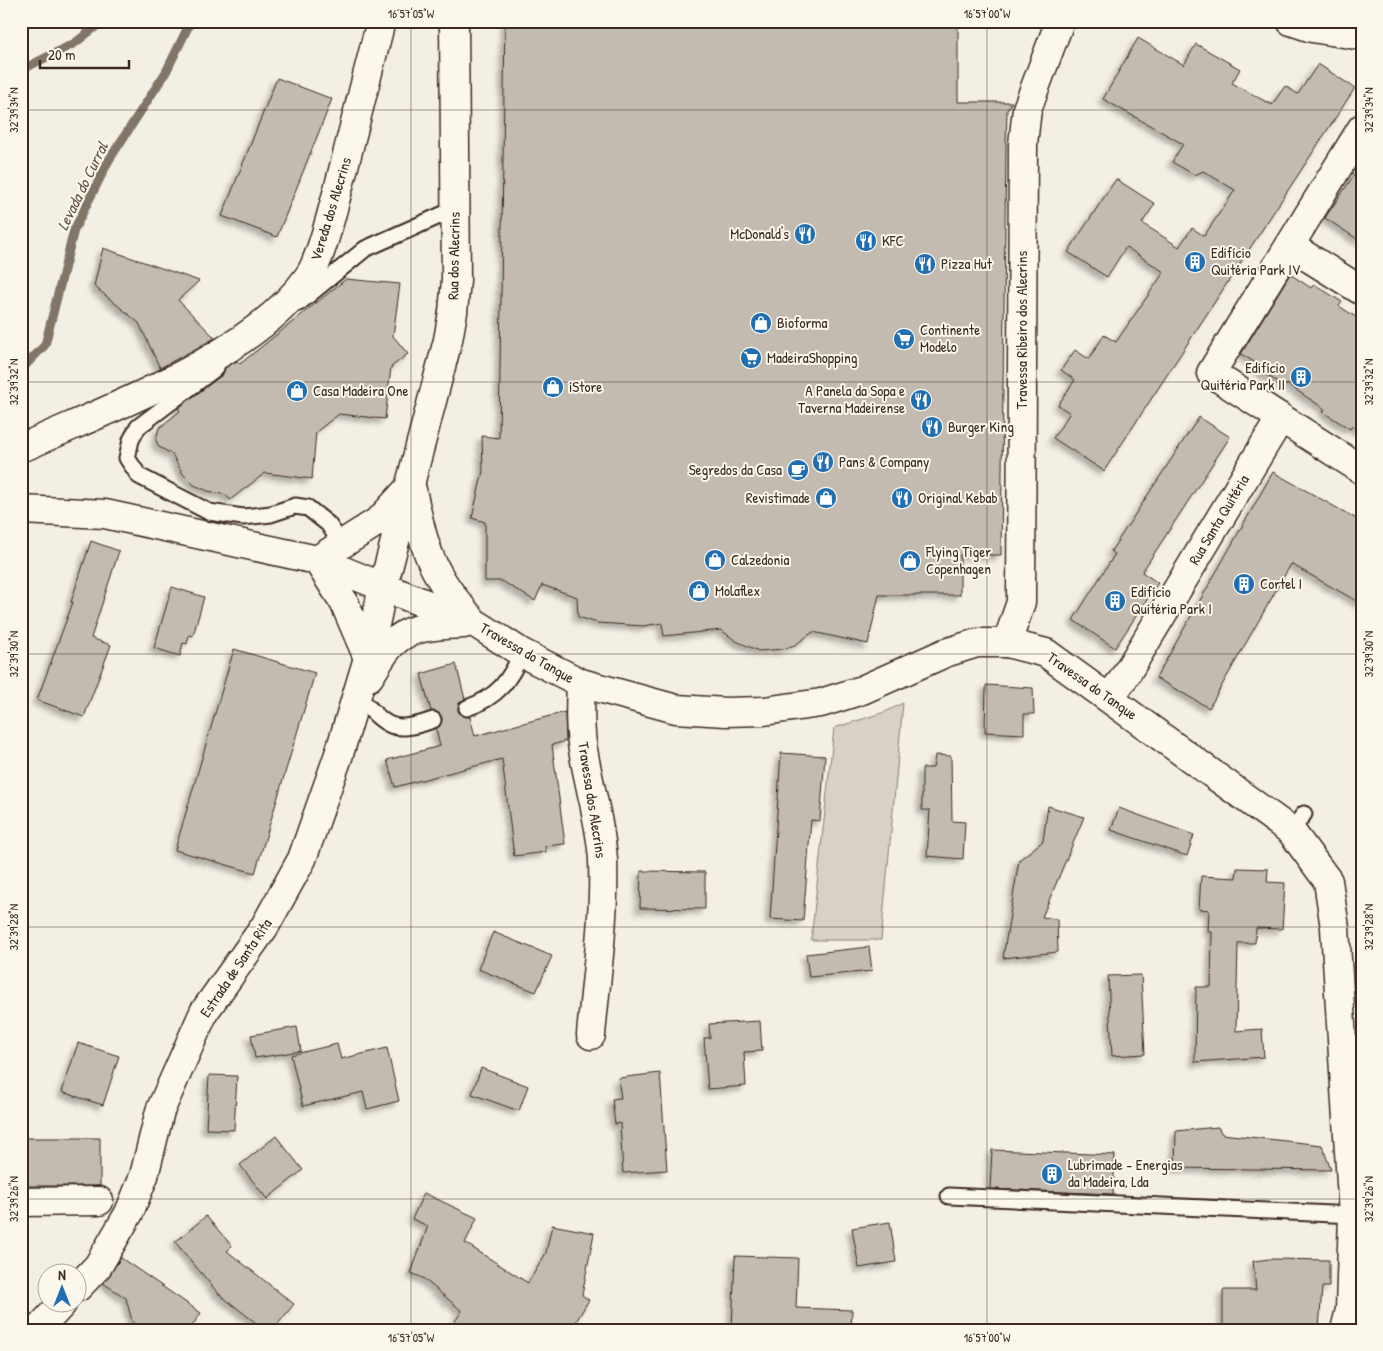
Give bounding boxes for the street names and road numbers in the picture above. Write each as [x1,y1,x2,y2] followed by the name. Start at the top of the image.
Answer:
[305,154,356,263] street label: Vereda dos Alecrins
[442,212,465,300] street label: Rua dos Alecrins
[1011,251,1032,409] street label: Travessa Ribeiro dos Alecrins
[1183,471,1254,569] street label: Rua Santa Quitéria
[476,617,578,688] street label: Travessa do Tanque
[1043,647,1142,724] street label: Travessa do Tanque
[573,740,612,860] street label: Travessa dos Alecrins
[195,914,276,1021] street label: Estrada de Santa Rita

